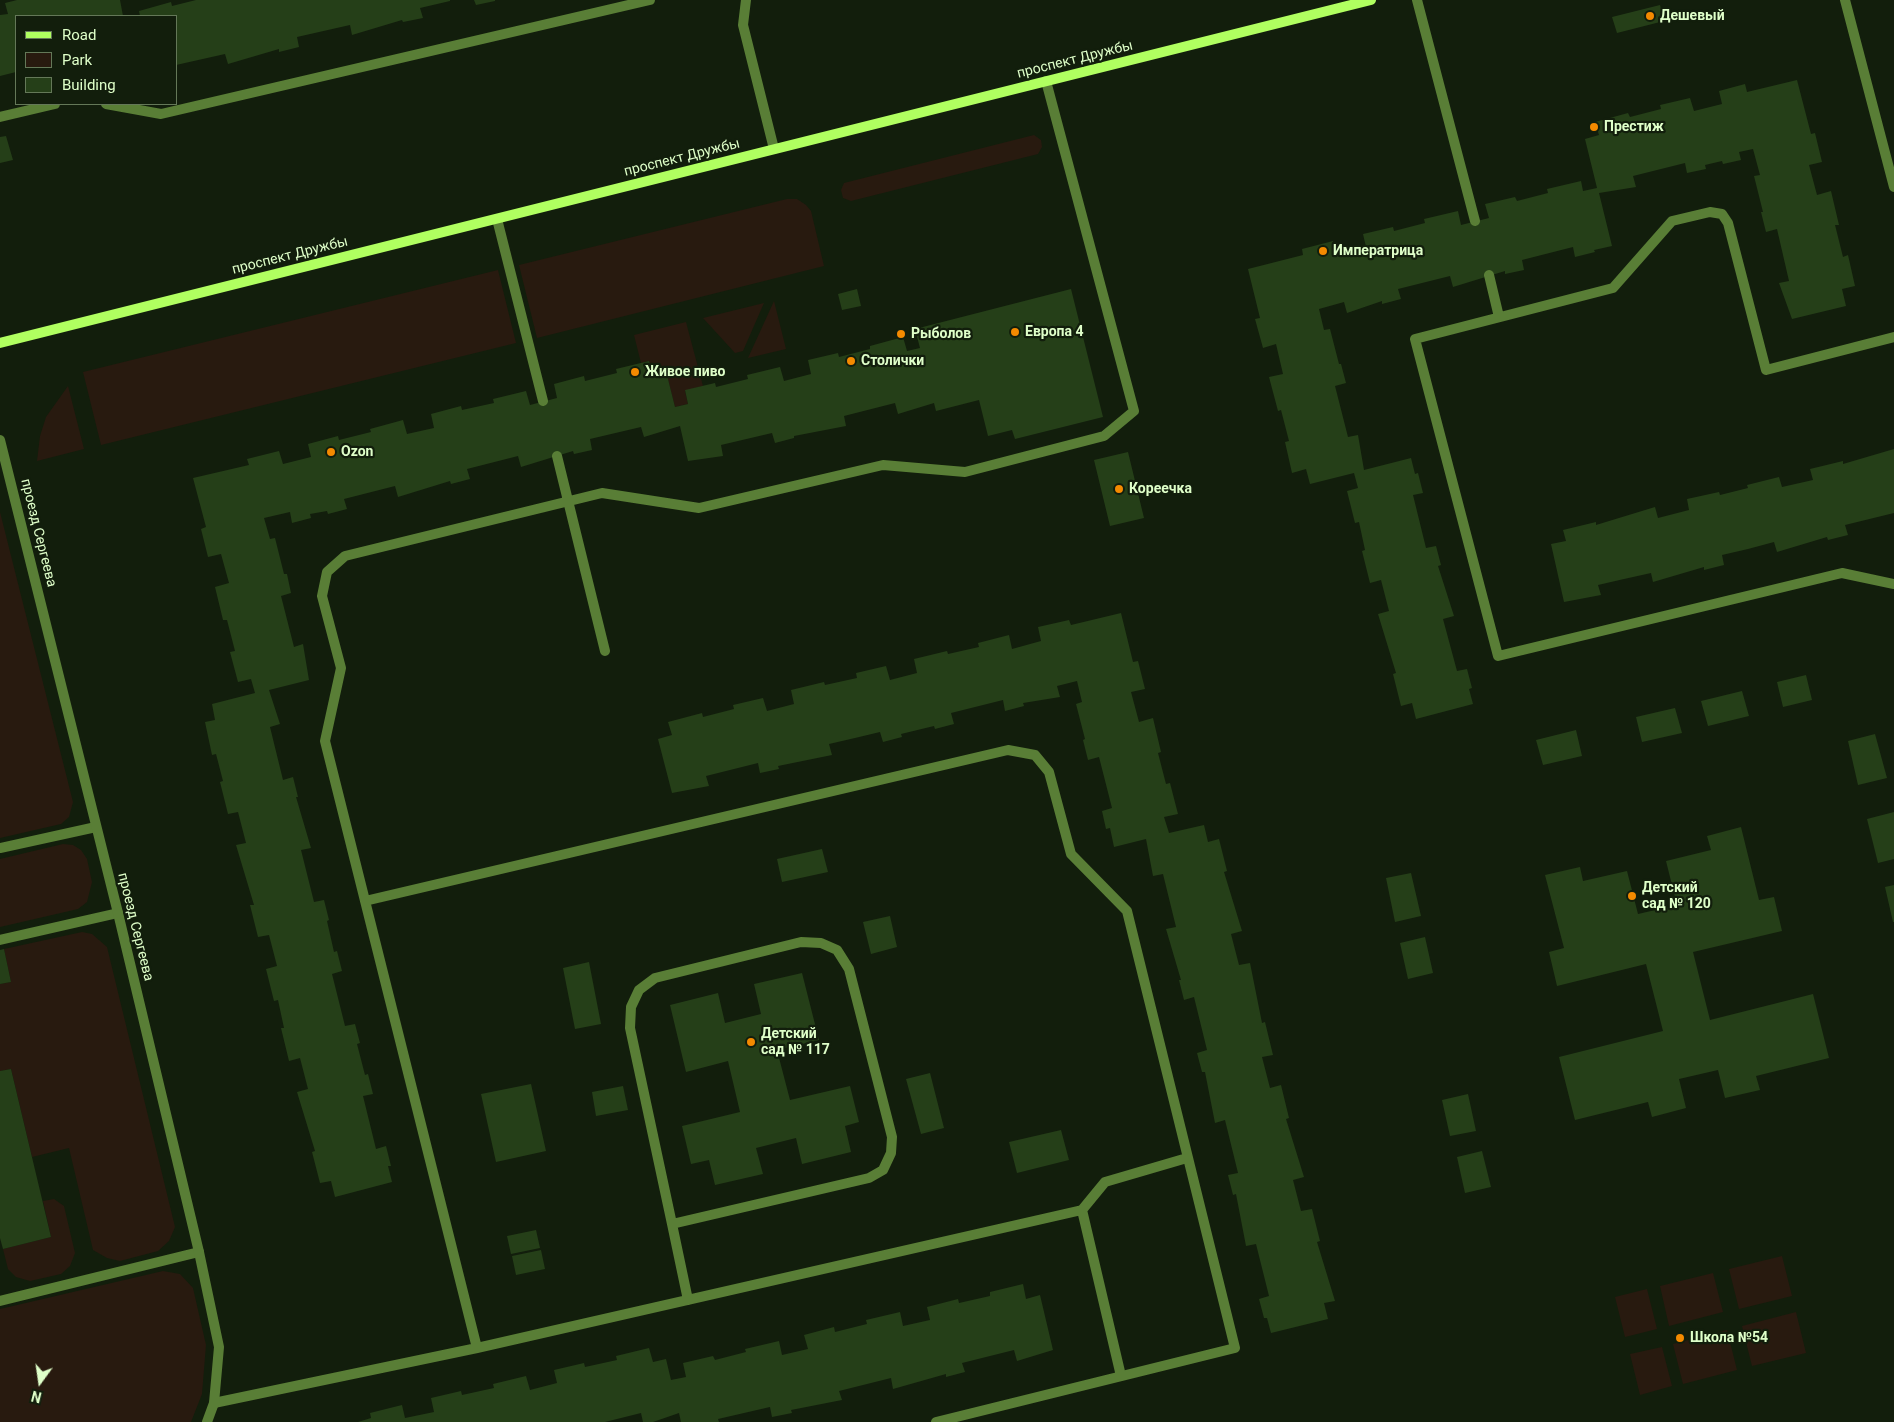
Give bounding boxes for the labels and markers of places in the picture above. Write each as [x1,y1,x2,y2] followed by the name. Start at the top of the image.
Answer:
[1660,8,1725,24] place label: Дешевый
[1644,10,1656,22] marker: Дешевый
[1604,119,1664,135] place label: Престиж
[1588,121,1600,133] marker: Престиж
[1333,243,1423,259] place label: Императрица
[1317,245,1329,257] marker: Императрица
[1025,324,1083,340] place label: Европа 4
[911,326,971,342] place label: Рыболов
[1009,326,1021,338] marker: Европа 4
[895,328,907,340] marker: Рыболов
[861,353,924,369] place label: Столички
[845,355,857,367] marker: Столички
[645,364,725,380] place label: Живое пиво
[629,366,641,378] marker: Живое пиво
[341,444,373,460] place label: Ozon
[325,446,337,458] marker: Ozon
[1129,481,1192,497] place label: Кореечка
[1113,483,1125,495] marker: Кореечка
[1642,880,1711,912] place label: Детский сад № 120
[1626,890,1638,902] marker: Детский сад № 120
[761,1026,830,1058] place label: Детский сад № 117
[745,1036,757,1048] marker: Детский сад № 117
[1690,1330,1768,1346] place label: Школа №54
[1674,1332,1686,1344] marker: Школа №54

